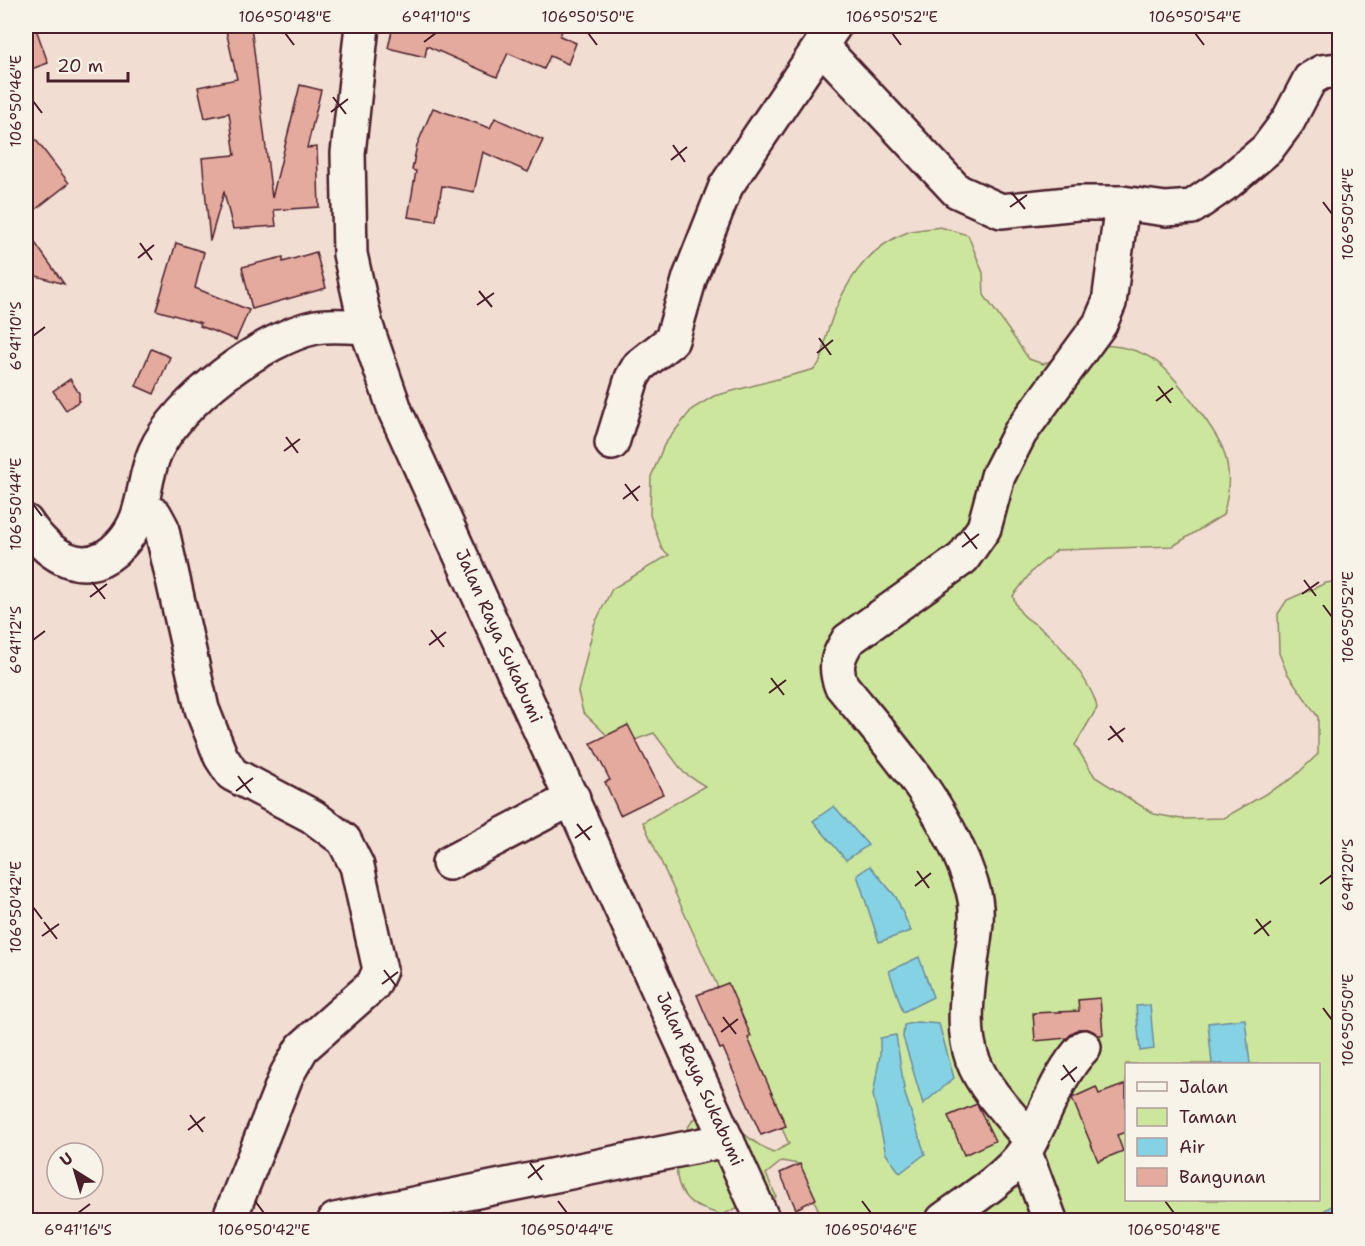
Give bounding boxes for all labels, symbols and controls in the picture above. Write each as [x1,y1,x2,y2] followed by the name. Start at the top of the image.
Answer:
[239,7,331,27] text: 106°50'48"E
[402,7,470,27] text: 6°41'10"S
[542,7,634,27] text: 106°50'50"E
[846,7,938,27] text: 106°50'52"E
[1149,7,1241,27] text: 106°50'54"E
[48,45,128,83] scale bar
[57,54,103,78] text: 20 m
[6,55,26,147] text: 106°50'46"E
[1338,168,1358,260] text: 106°50'54"E
[6,302,26,370] text: 6°41'10"S
[6,458,26,550] text: 106°50'44"E
[450,545,548,727] street label: Jalan Raya Sukabumi
[1338,571,1358,663] text: 106°50'52"E
[6,606,26,674] text: 6°41'12"S
[1338,839,1358,911] text: 6°41'20"S
[6,861,26,953] text: 106°50'42"E
[1338,974,1358,1066] text: 106°50'50"E
[651,988,749,1170] street label: Jalan Raya Sukabumi
[1125,1063,1320,1201] legend
[1179,1075,1228,1099] text: Jalan
[1179,1105,1237,1129] text: Taman
[1179,1135,1205,1159] text: Air
[45,1141,105,1201] north arrow
[56,1148,77,1171] text: U
[1179,1165,1266,1189] text: Bangunan
[44,1220,112,1240] text: 6°41'16"S
[218,1220,310,1240] text: 106°50'42"E
[521,1220,613,1240] text: 106°50'44"E
[825,1220,917,1240] text: 106°50'46"E
[1128,1220,1220,1240] text: 106°50'48"E

